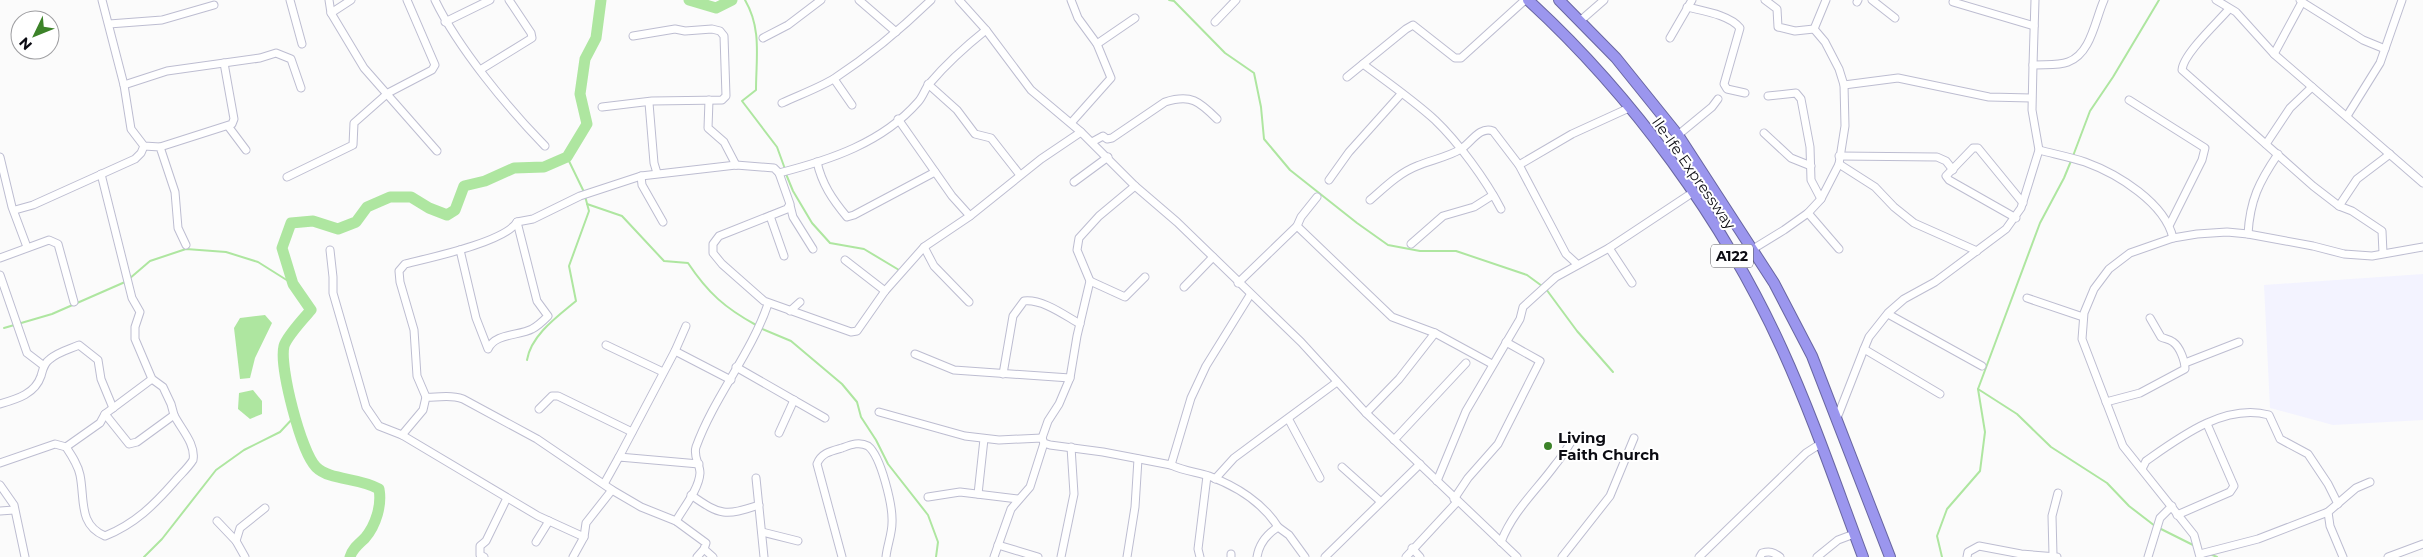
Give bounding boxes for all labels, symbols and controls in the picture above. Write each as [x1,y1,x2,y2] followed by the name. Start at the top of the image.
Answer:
[10,10,60,60] north arrow
[15,34,36,54] text: N
[1648,113,1740,234] street label: Ile-Ife Expressway
[1711,245,1753,268] road number: A122
[1558,428,1659,464] place label: Living Faith Church
[1542,440,1554,452] marker: Living Faith Church

